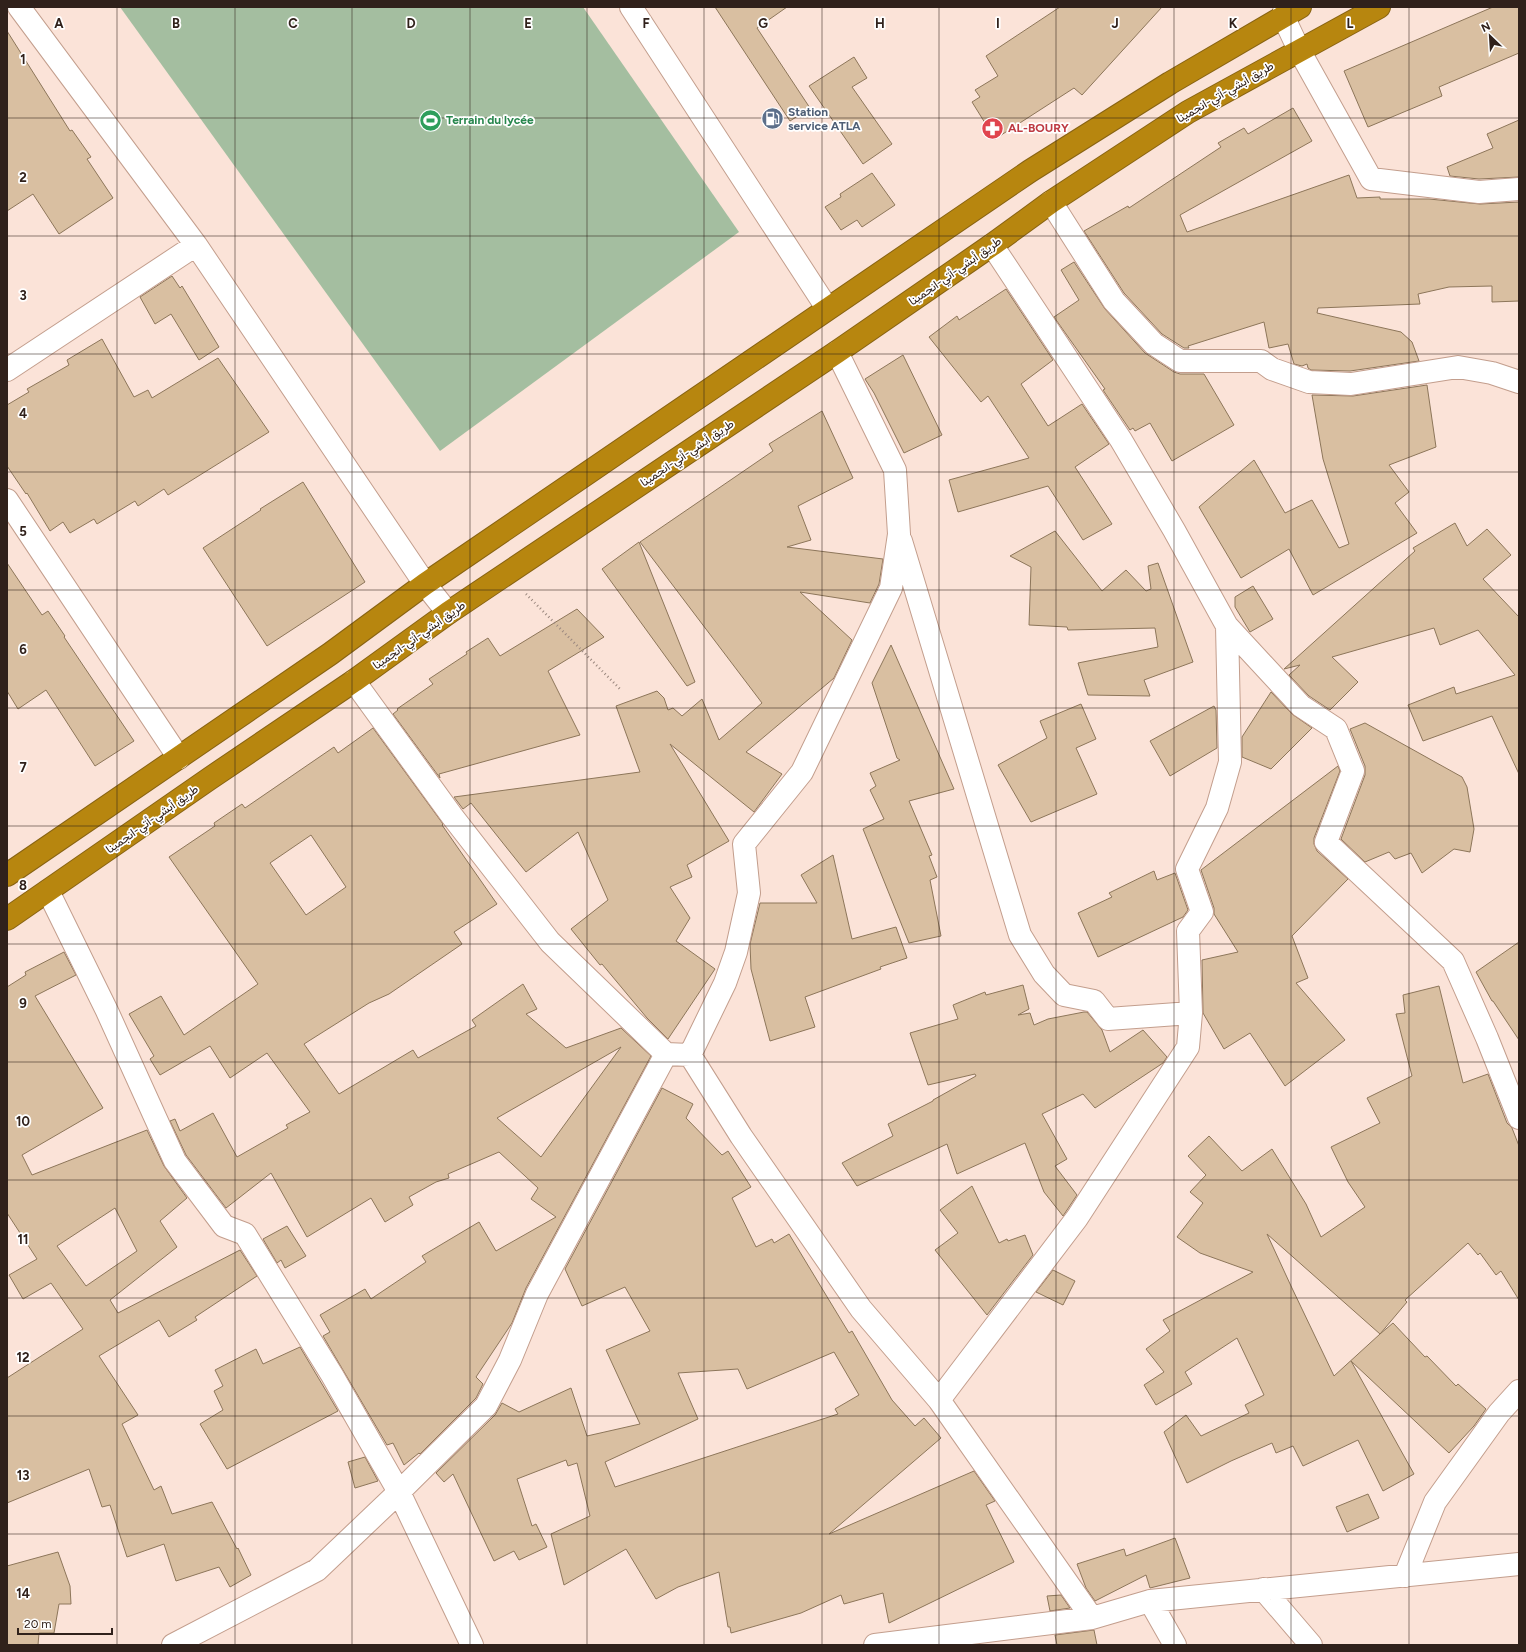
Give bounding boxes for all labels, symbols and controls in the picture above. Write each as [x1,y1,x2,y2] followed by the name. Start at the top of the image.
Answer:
[54,16,64,31] text: A
[172,16,180,31] text: B
[288,16,298,31] text: C
[406,16,416,31] text: D
[524,16,532,31] text: E
[642,16,650,31] text: F
[758,16,768,31] text: G
[875,16,885,31] text: H
[996,16,1000,31] text: I
[1111,16,1119,31] text: J
[1229,16,1238,31] text: K
[1347,16,1354,31] text: L
[1470,16,1510,56] north arrow
[1479,20,1493,35] text: N
[20,52,26,67] text: 1
[1174,58,1278,128] street label: طريق أبشي-أتي-انجمينا
[788,105,861,133] place label: Station service ATLA
[760,106,786,132] fuel station icon: Station service ATLA
[418,107,444,133] sports icon: Terrain du lycée
[446,113,534,127] place label: Terrain du lycée
[979,115,1005,141] pharmacy icon: AL-BOURY
[1008,121,1069,135] place label: AL-BOURY
[19,170,27,185] text: 2
[906,234,1006,311] street label: طريق أبشي-أتي-انجمينا
[19,288,27,303] text: 3
[19,406,27,421] text: 4
[638,416,738,492] street label: طريق أبشي-أتي-انجمينا
[19,524,27,539] text: 5
[370,598,470,675] street label: طريق أبشي-أتي-انجمينا
[19,642,27,657] text: 6
[19,760,27,775] text: 7
[103,782,203,859] street label: طريق أبشي-أتي-انجمينا
[19,878,27,893] text: 8
[19,996,27,1011] text: 9
[16,1114,30,1129] text: 10
[18,1232,28,1247] text: 11
[16,1350,30,1365] text: 12
[17,1468,29,1483] text: 13
[16,1586,30,1601] text: 14
[18,1610,112,1636] scale bar
[24,1617,52,1631] text: 20 m

